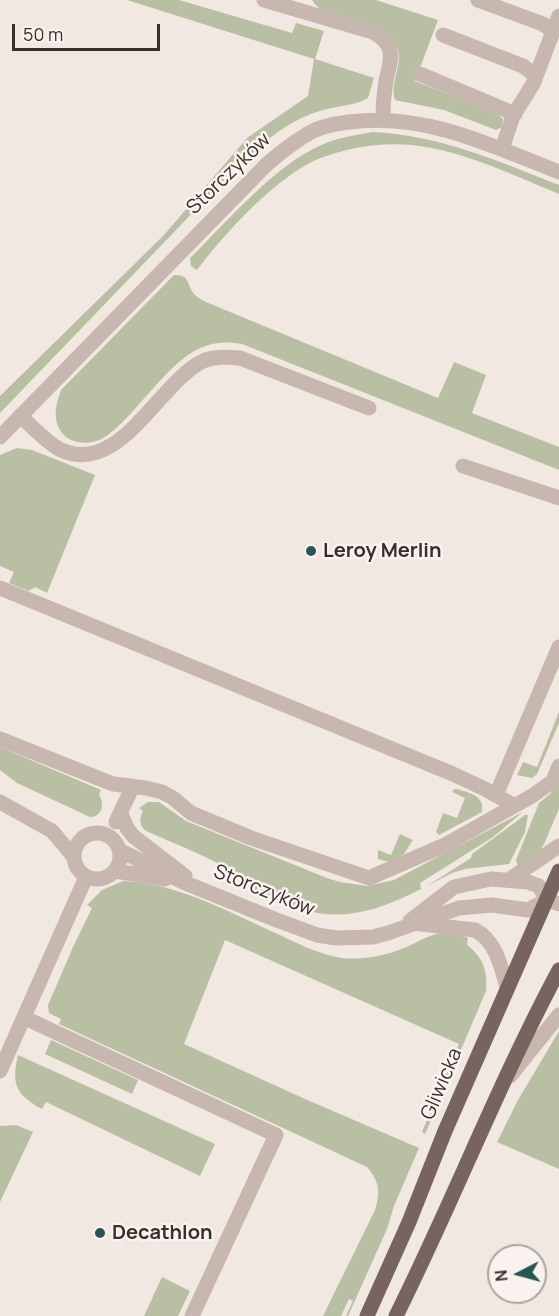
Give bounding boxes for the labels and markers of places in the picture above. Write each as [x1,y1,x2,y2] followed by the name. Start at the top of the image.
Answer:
[323,539,441,563] place label: Leroy Merlin
[304,544,318,558] marker: Leroy Merlin
[112,1221,213,1245] place label: Decathlon
[93,1226,107,1240] marker: Decathlon

